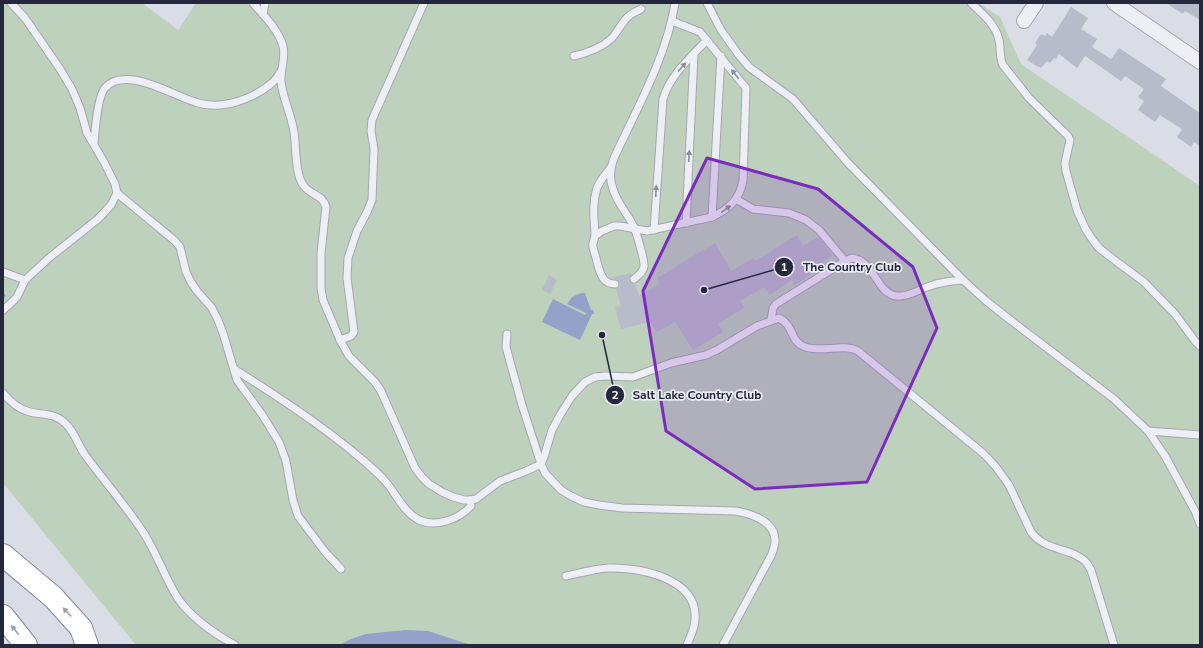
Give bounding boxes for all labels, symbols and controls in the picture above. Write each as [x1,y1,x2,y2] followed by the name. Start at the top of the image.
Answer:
[677,62,687,72] one-way arrow
[731,69,739,80] one-way arrow
[686,150,693,162] one-way arrow
[653,185,660,197] one-way arrow
[721,205,732,213] one-way arrow
[774,255,909,279] callout: The Country Club
[780,259,788,275] text: 1
[803,259,901,275] text: The Country Club
[605,383,770,407] callout: Salt Lake Country Club
[611,387,619,403] text: 2
[633,387,761,403] text: Salt Lake Country Club
[63,607,72,618] one-way arrow
[10,625,19,636] one-way arrow

